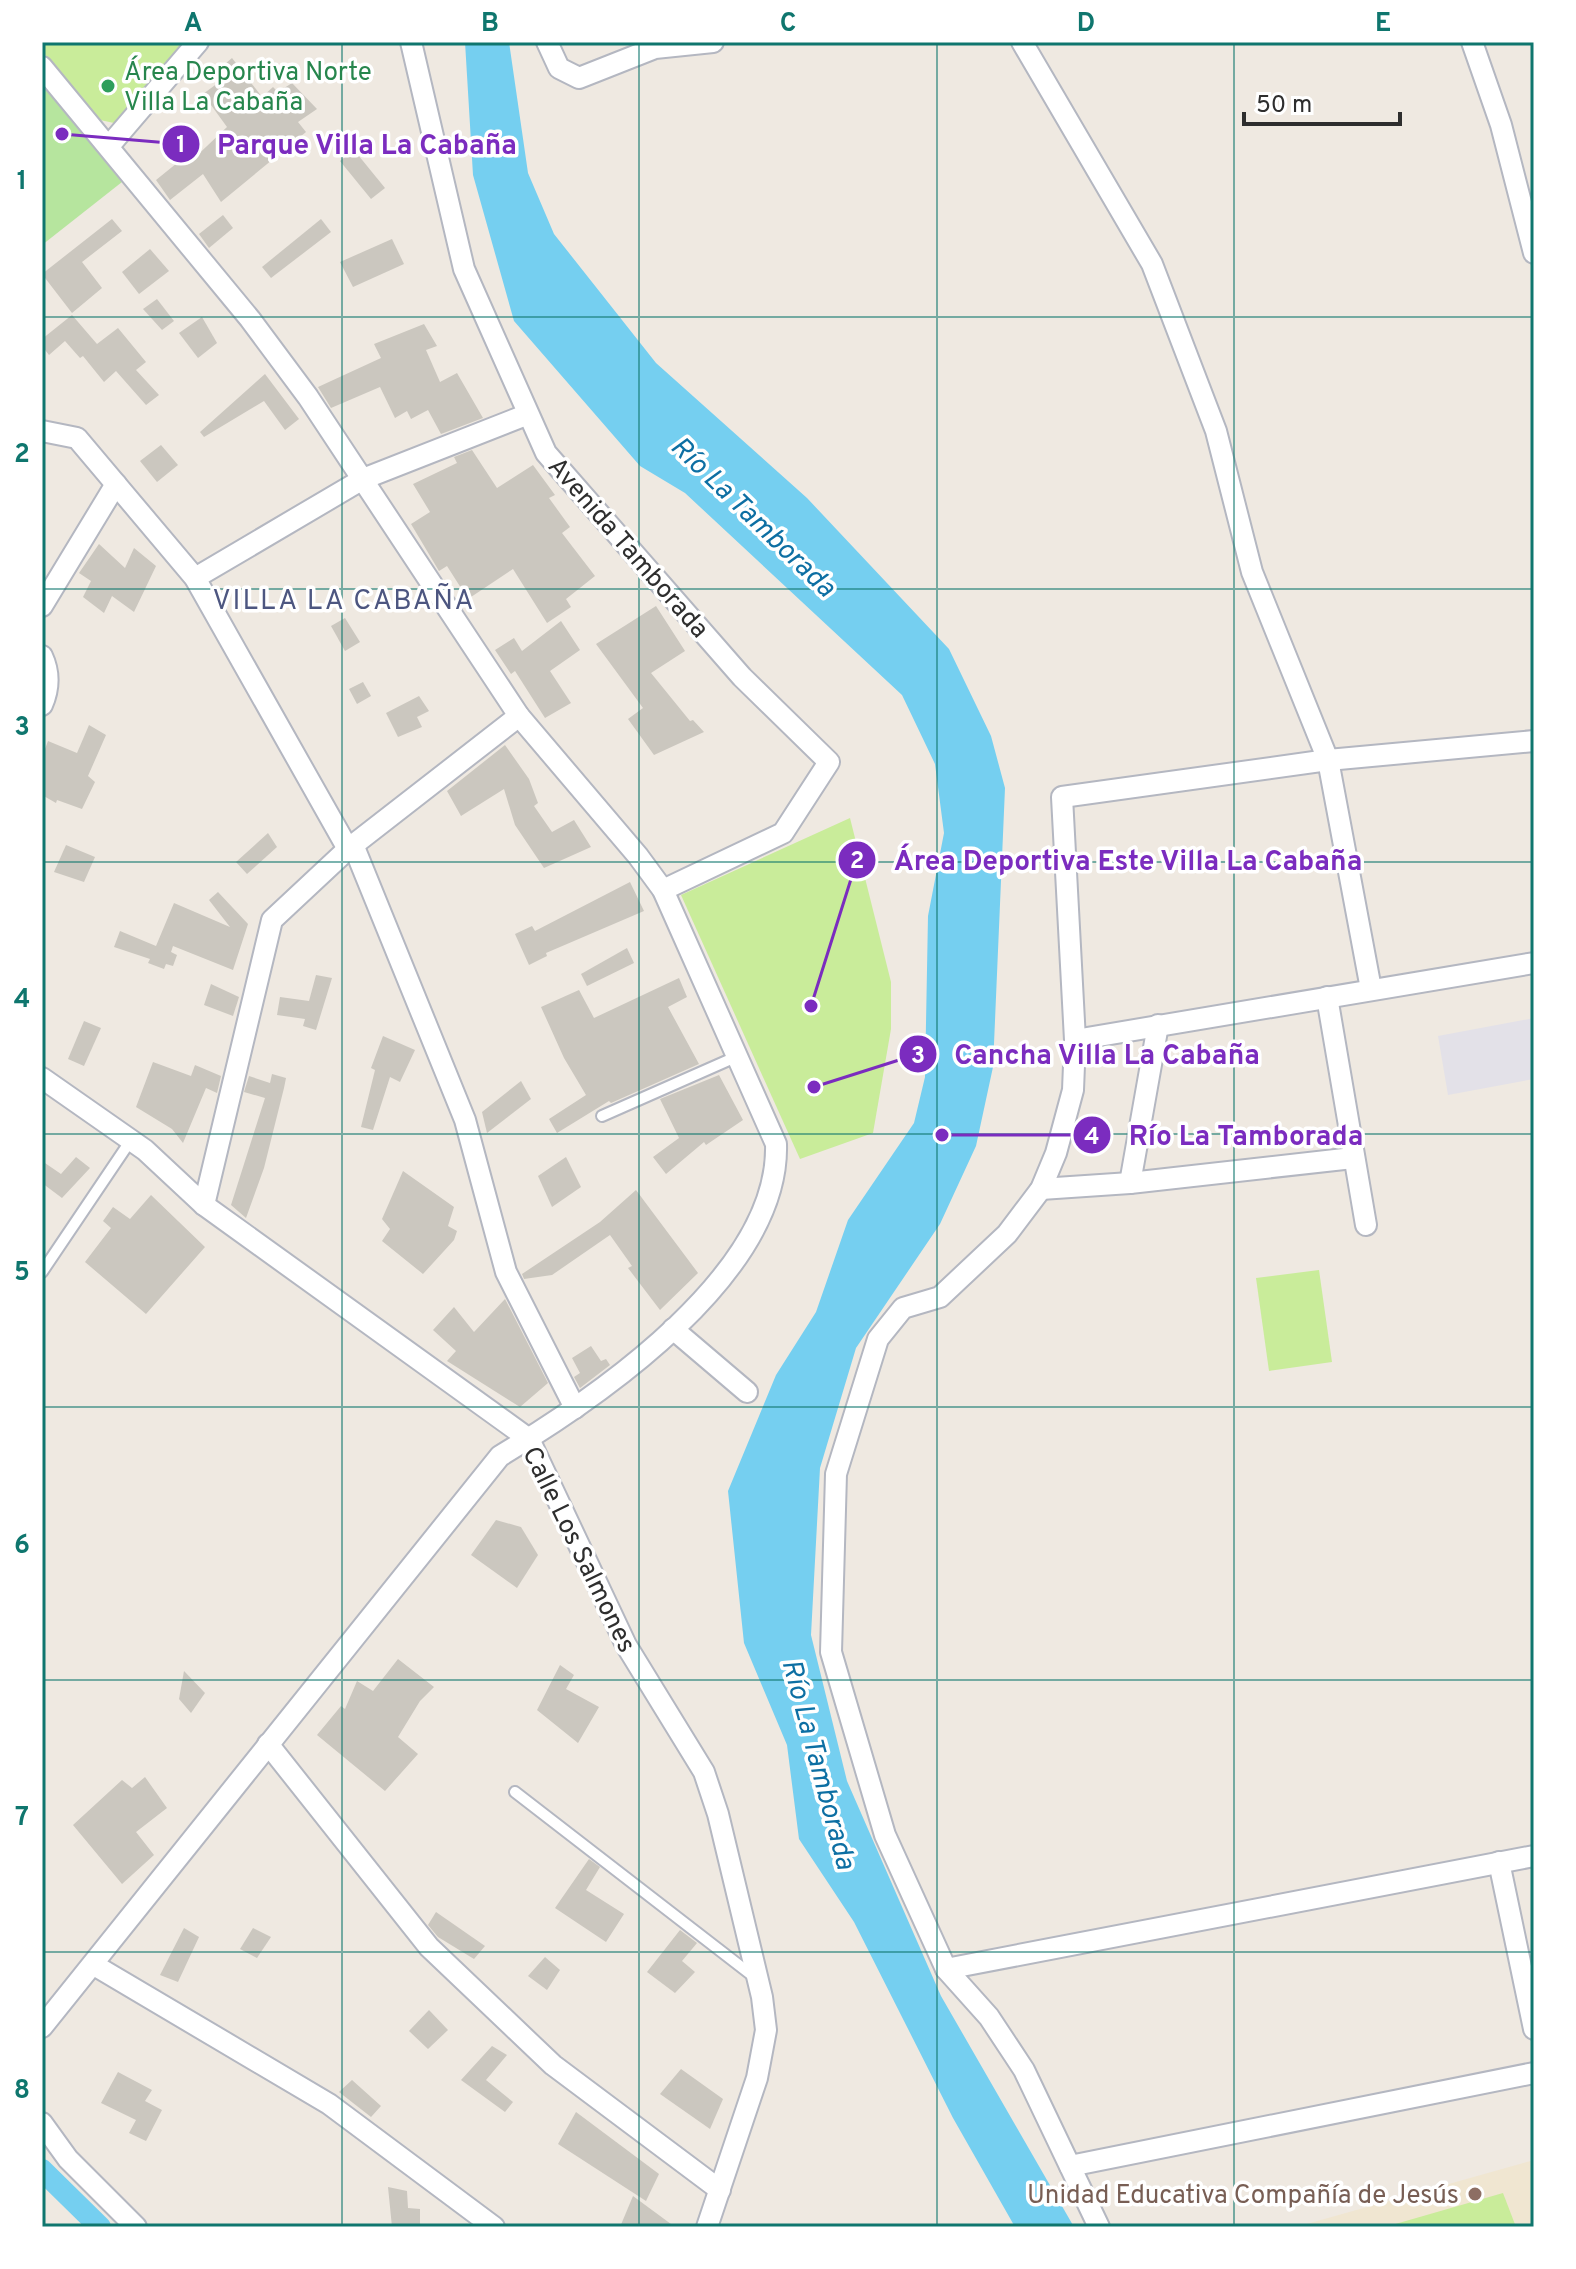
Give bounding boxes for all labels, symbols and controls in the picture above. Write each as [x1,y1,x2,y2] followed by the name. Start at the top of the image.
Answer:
[184,8,202,41] text: A
[481,8,499,41] text: B
[780,8,796,41] text: C
[1077,8,1095,41] text: D
[1375,8,1391,41] text: E
[124,55,372,120] place label: Área Deportiva Norte Villa La Cabaña
[1244,76,1400,126] scale bar
[99,77,117,95] marker: Área Deportiva Norte Villa La Cabaña
[1256,91,1312,121] text: 50 m
[161,118,534,170] callout: Parque Villa La Cabaña
[217,129,517,165] text: Parque Villa La Cabaña
[176,131,186,161] text: 1
[17,166,27,199] text: 1
[662,430,843,607] water label: Río La Tamborada
[14,439,30,472] text: 2
[539,451,715,646] street label: Avenida Tamborada
[212,583,476,620] district label: VILLA LA CABAÑA
[14,712,30,745] text: 3
[837,834,1379,886] callout: Área Deportiva Este Villa La Cabaña
[894,843,1362,881] text: Área Deportiva Este Villa La Cabaña
[850,847,864,877] text: 2
[14,984,30,1017] text: 4
[898,1028,1277,1080] callout: Cancha Villa La Cabaña
[954,1039,1260,1075] text: Cancha Villa La Cabaña
[911,1042,925,1072] text: 3
[1072,1109,1379,1161] callout: Río La Tamborada
[1129,1120,1363,1156] text: Río La Tamborada
[1084,1123,1100,1153] text: 4
[14,1257,30,1290] text: 5
[514,1442,642,1658] street label: Calle Los Salmones
[14,1530,30,1563] text: 6
[772,1656,863,1874] water label: Río La Tamborada
[15,1802,29,1835] text: 7
[14,2075,30,2108] text: 8
[1027,2180,1459,2213] place label: Unidad Educativa Compañía de Jesús
[1466,2185,1484,2203] marker: Unidad Educativa Compañía de Jesús

